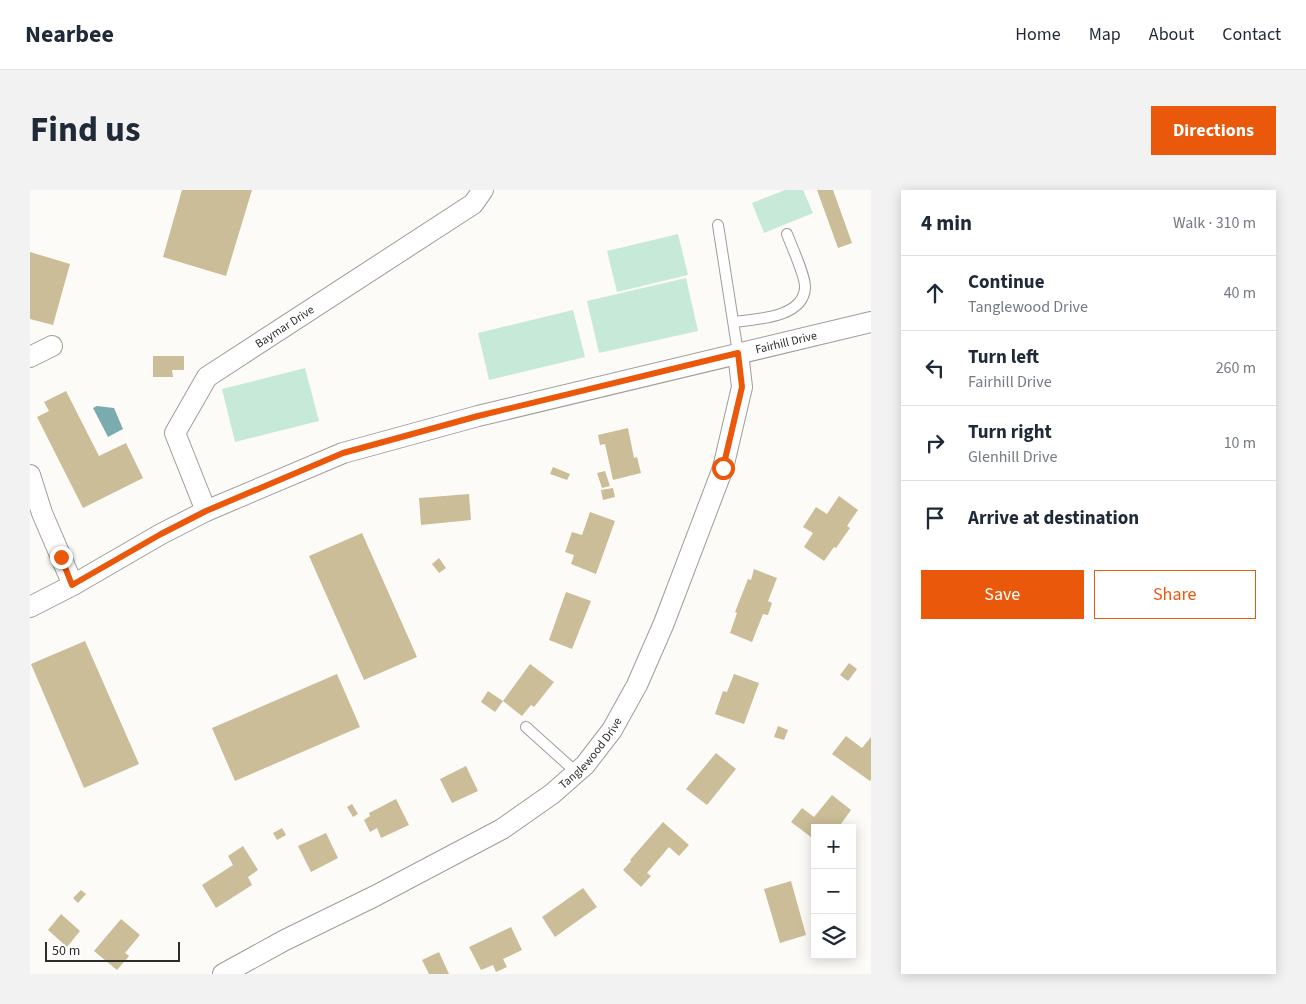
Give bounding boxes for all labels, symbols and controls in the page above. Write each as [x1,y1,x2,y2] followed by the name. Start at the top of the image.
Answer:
[25,17,114,52] text: Nearbee
[1015,22,1061,47] text: Home
[1089,22,1121,47] text: Map
[1149,22,1194,47] text: About
[1222,22,1281,47] text: Contact
[30,105,140,155] text: Find us
[1151,106,1276,155] button: Directions
[921,208,972,238] text: 4 min
[1173,212,1256,234] text: Walk · 310 m
[968,269,1045,296] text: Continue
[921,279,949,307] icon: ahead
[1224,282,1256,304] text: 40 m
[968,296,1088,318] text: Tanglewood Drive
[252,301,318,352] street label: Baymar Drive
[754,327,819,358] street label: Fairhill Drive
[968,344,1039,371] text: Turn left
[921,354,949,382] icon: left
[1216,357,1256,379] text: 260 m
[968,371,1052,393] text: Fairhill Drive
[968,419,1052,446] text: Turn right
[921,429,949,457] icon: right
[1224,432,1256,454] text: 10 m
[968,446,1057,468] text: Glenhill Drive
[712,457,735,480] route start
[921,504,949,532] icon: arrive
[968,505,1139,532] text: Arrive at destination
[50,546,73,569] route end
[921,570,1084,619] button: Save
[1094,570,1256,619] button: Share
[555,714,626,793] street label: Tanglewood Drive
[811,824,856,959] map controls
[811,824,856,869] button: +
[811,869,856,914] button: −
[811,914,856,959] button: layers
[45,939,180,962] scale bar
[52,941,80,961] text: 50 m

